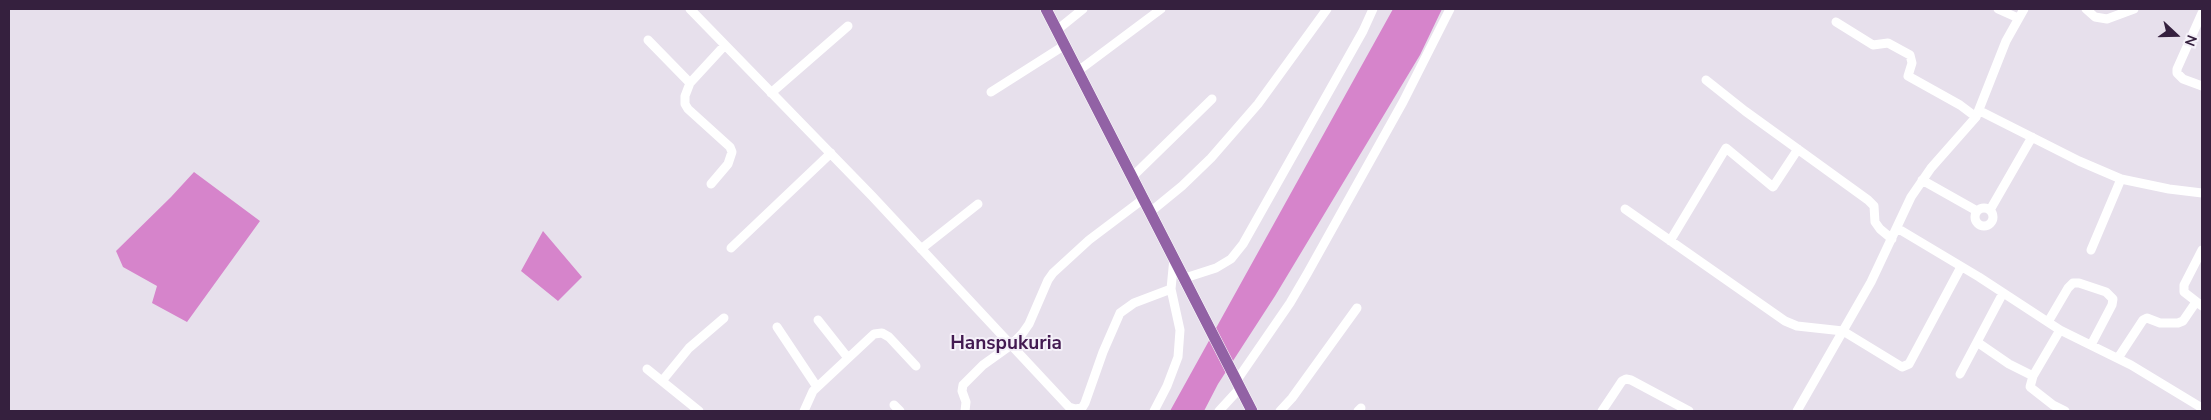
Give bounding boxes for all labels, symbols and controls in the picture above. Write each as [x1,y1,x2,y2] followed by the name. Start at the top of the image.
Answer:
[2151,10,2201,60] north arrow
[2180,32,2201,49] text: N
[950,333,1062,355] district label: Hanspukuria

